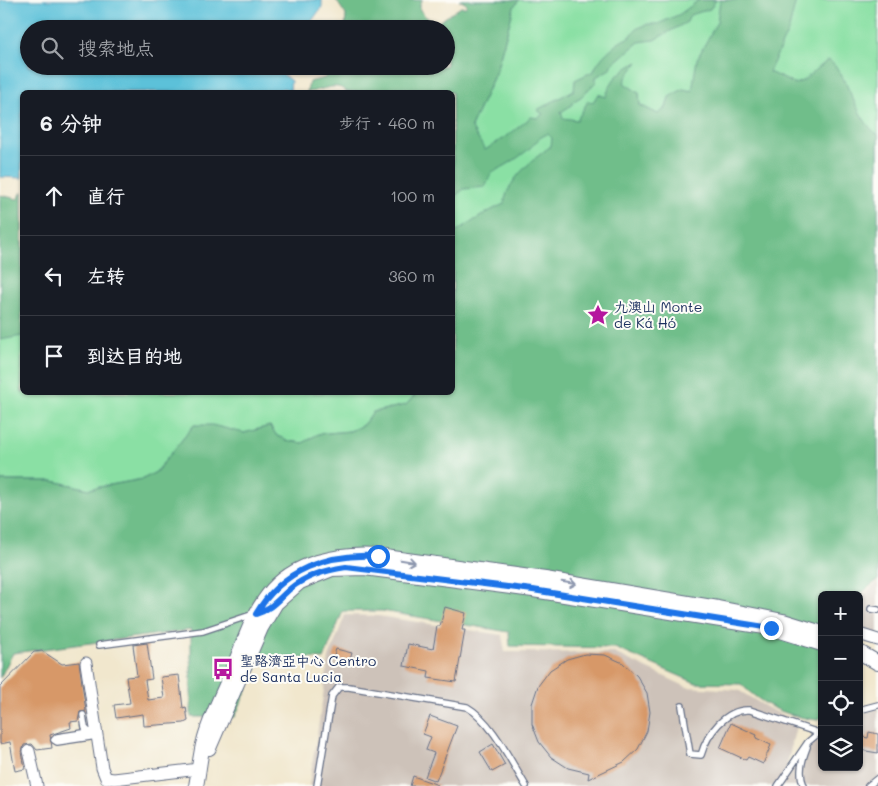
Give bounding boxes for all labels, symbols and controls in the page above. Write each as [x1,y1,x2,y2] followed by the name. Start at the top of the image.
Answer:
[20,20,455,75] search box
[38,34,66,62] icon: search
[78,35,154,60] text: 搜索地点
[40,109,102,136] text: 6 分钟
[339,112,435,133] text: 步行 · 460 m
[40,182,68,210] icon: ahead
[87,183,125,208] text: 直行
[390,185,435,206] text: 100 m
[40,262,68,290] icon: left
[87,263,125,288] text: 左转
[388,265,435,286] text: 360 m
[614,297,703,332] place label: 九澳山 Monte de Ká Hó
[585,302,611,328] place icon: 九澳山 Monte de Ká Hó
[40,342,68,370] icon: arrive
[87,343,182,368] text: 到达目的地
[367,545,390,568] route start
[400,556,416,566] one-way arrow
[561,578,577,588] one-way arrow
[818,591,863,771] map controls
[818,591,863,636] button: +
[760,617,783,640] route end
[818,636,863,681] button: −
[240,651,376,686] place label: 聖路濟亞中心 Centro de Santa Lucia
[210,656,236,682] bus stop icon: 聖路濟亞中心 Centro de Santa Lucia
[818,681,863,726] button: locate
[818,726,863,771] button: layers

